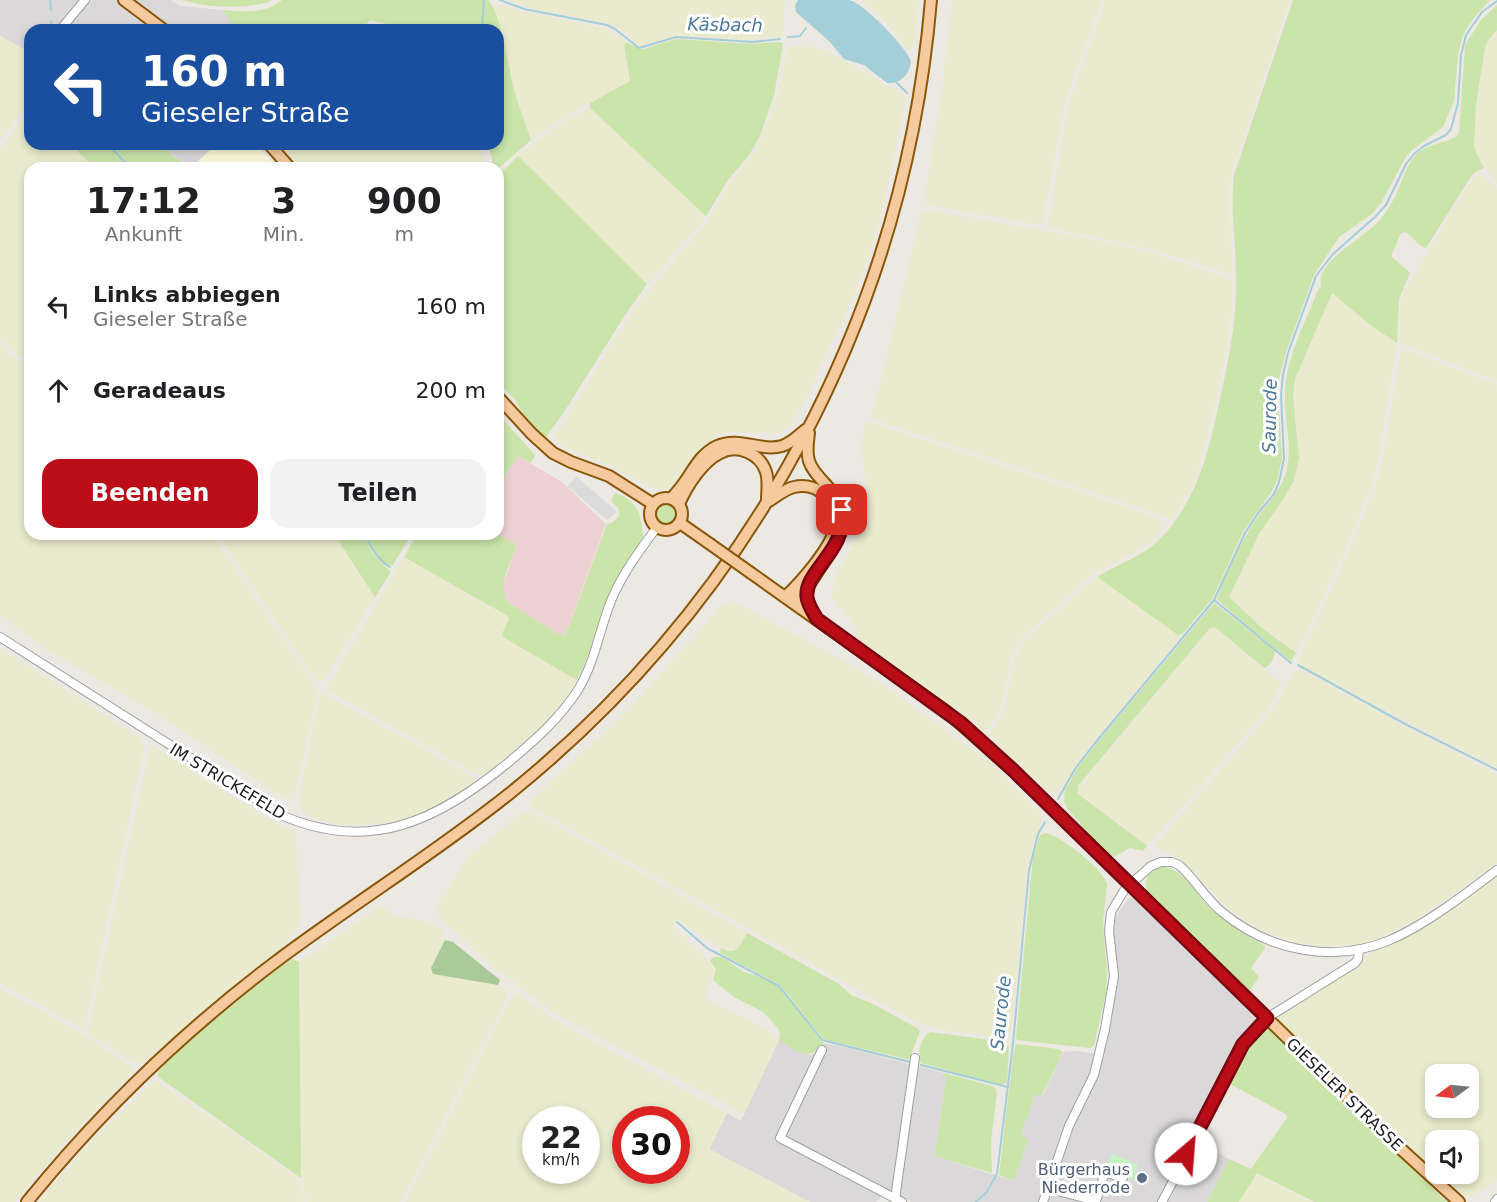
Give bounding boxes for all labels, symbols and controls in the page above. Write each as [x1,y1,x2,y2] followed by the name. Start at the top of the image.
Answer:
[687,13,763,36] water label: Käsbach
[141,47,287,96] text: 160 m
[42,48,120,126] icon: left
[141,97,350,128] text: Gieseler Straße
[86,180,201,221] text: 17:12
[271,180,296,221] text: 3
[367,180,442,221] text: 900
[105,222,182,246] text: Ankunft
[263,222,305,246] text: Min.
[395,222,414,246] text: m
[93,282,281,307] text: Links abbiegen
[42,290,75,323] icon: left
[416,294,486,319] text: 160 m
[93,307,247,331] text: Gieseler Straße
[42,374,75,407] icon: ahead
[93,378,226,403] text: Geradeaus
[416,378,486,403] text: 200 m
[1258,378,1281,454] water label: Saurode
[42,459,258,528] button: Beenden
[270,459,486,528] button: Teilen
[816,484,867,535] pin
[825,493,858,526] icon: arrive
[166,739,289,823] street label: IM STRICKEFELD
[986,975,1015,1051] water label: Saurode
[1282,1034,1407,1155] street label: GIESELER STRASSE
[1425,1064,1479,1118] north arrow
[1425,1064,1479,1184] map controls
[612,1106,690,1184] speed limit sign: 30
[540,1120,582,1155] text: 22
[1154,1122,1218,1186] position arrow
[1425,1130,1479,1184] button: sound
[542,1151,580,1169] text: km/h
[1038,1160,1130,1197] place label: Bürgerhaus Niederrode
[1135,1171,1149,1185] marker: Bürgerhaus Niederrode

